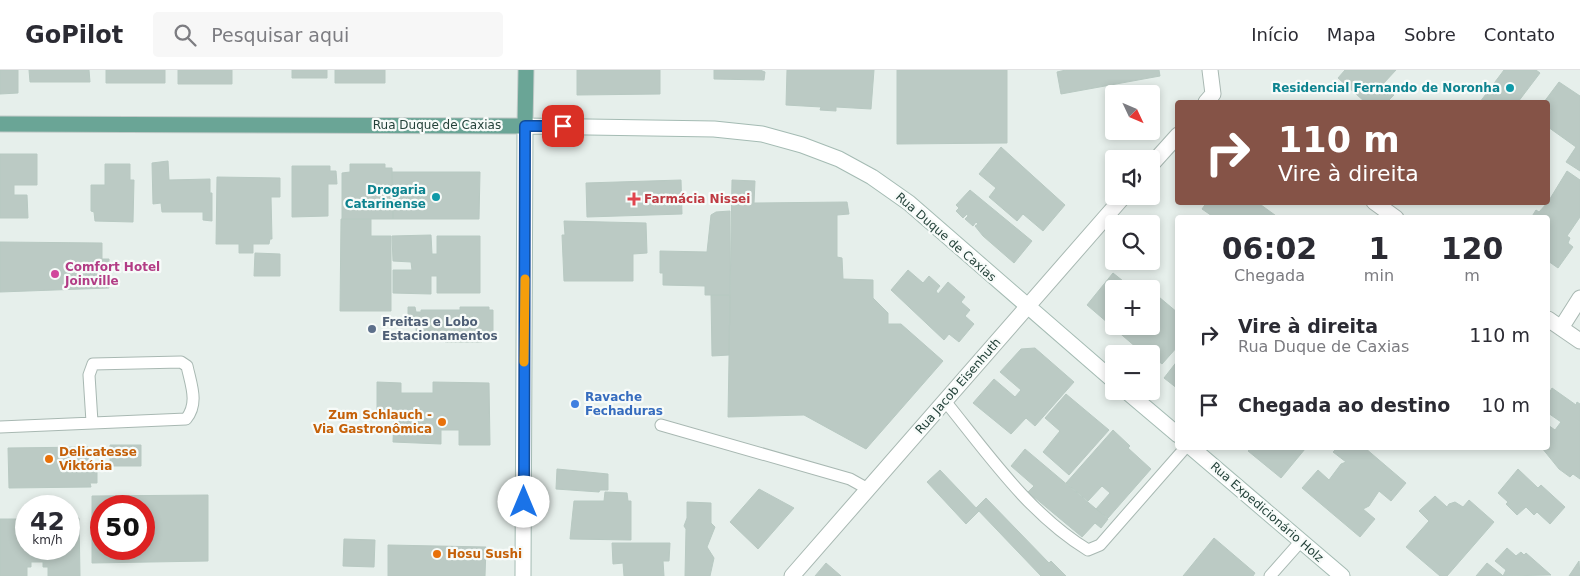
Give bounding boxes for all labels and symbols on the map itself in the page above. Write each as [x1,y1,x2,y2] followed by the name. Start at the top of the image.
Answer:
[1272,81,1500,95] place label: Residencial Fernando de Noronha
[1504,82,1516,94] marker: Residencial Fernando de Noronha
[1105,85,1160,140] north arrow
[542,105,584,147] pin
[373,118,501,132] street label: Rua Duque de Caxias
[345,183,426,211] place label: Drogaria Catarinense
[893,190,999,284] street label: Rua Duque de Caxias
[430,191,442,203] marker: Drogaria Catarinense
[644,192,750,206] place label: Farmácia Nissei
[628,193,640,205] marker: Farmácia Nissei
[64,260,160,288] place label: Comfort Hotel Joinville
[49,268,61,280] marker: Comfort Hotel Joinville
[382,315,498,343] place label: Freitas e Lobo Estacionamentos
[366,323,378,335] marker: Freitas e Lobo Estacionamentos
[913,335,1003,437] street label: Rua Jacob Eisenhuth
[585,390,663,418] place label: Ravache Fechaduras
[569,398,581,410] marker: Ravache Fechaduras
[313,408,432,436] place label: Zum Schlauch - Via Gastronômica
[436,416,448,428] marker: Zum Schlauch - Via Gastronômica
[59,445,137,473] place label: Delicatesse Viktória
[43,453,55,465] marker: Delicatesse Viktória
[1208,459,1326,565] street label: Rua Expedicionário Holz
[497,475,549,527] position arrow
[90,495,155,560] speed limit sign: 50
[447,547,522,561] place label: Hosu Sushi
[431,548,443,560] marker: Hosu Sushi

